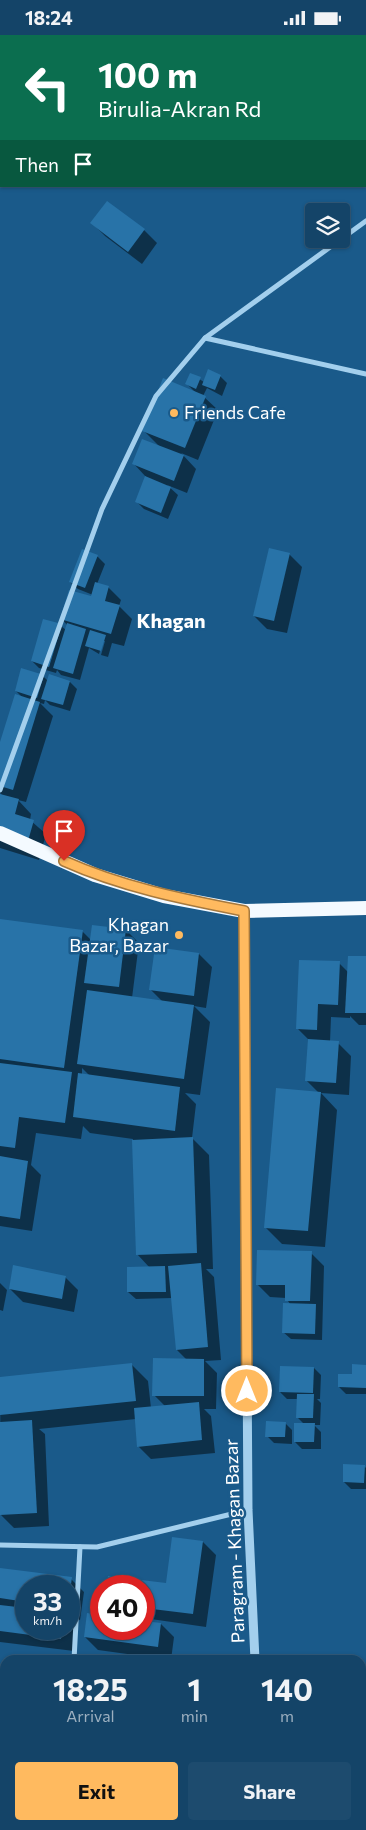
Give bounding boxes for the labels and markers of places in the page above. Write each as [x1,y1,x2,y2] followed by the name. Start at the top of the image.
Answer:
[184,401,286,423] place label: Friends Cafe
[168,407,180,419] marker: Friends Cafe
[43,810,85,861] pin
[69,913,169,956] place label: Khagan Bazar, Bazar
[173,929,185,941] marker: Khagan Bazar, Bazar

